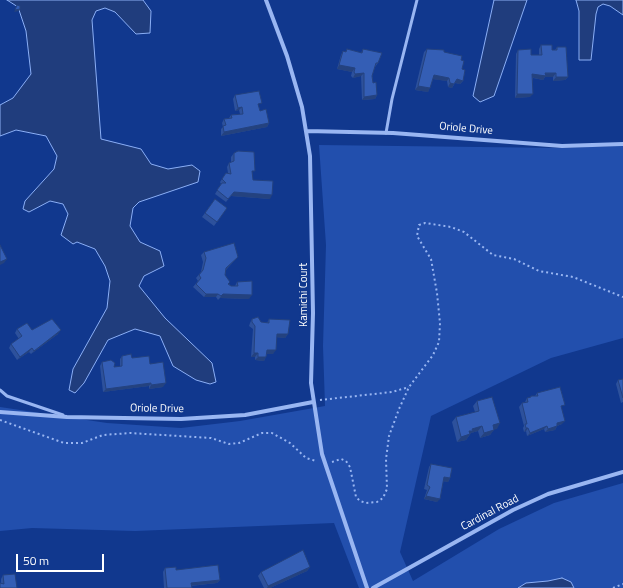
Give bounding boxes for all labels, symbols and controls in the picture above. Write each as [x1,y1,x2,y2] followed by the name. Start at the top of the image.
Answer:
[439,120,493,138] street label: Oriole Drive
[297,263,311,327] street label: Kamichi Court
[130,402,184,416] street label: Oriole Drive
[459,492,521,534] street label: Cardinal Road
[18,546,106,572] scale bar
[23,551,49,570] text: 50 m

